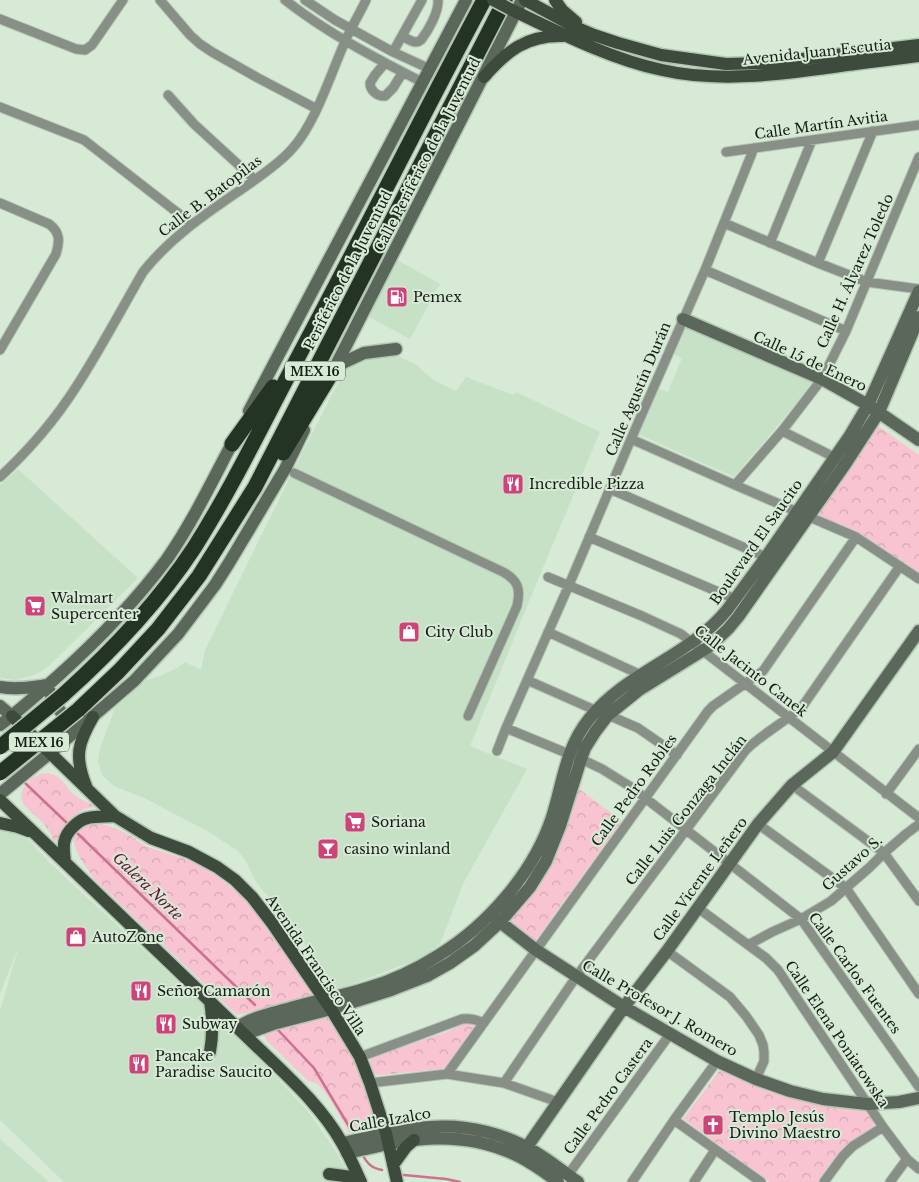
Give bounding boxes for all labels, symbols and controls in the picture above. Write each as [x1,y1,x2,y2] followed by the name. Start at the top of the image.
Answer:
[741,35,892,69] street label: Avenida Juan Escutia
[370,54,484,256] street label: Calle Periférico de la Juventud
[753,107,889,143] street label: Calle Martín Avitia
[155,151,265,241] street label: Calle B. Batopilas
[300,187,396,353] street label: Periférico de la Juventud
[813,191,897,351] street label: Calle H. Álvarez Toledo
[385,285,409,309] fuel station icon: Pemex
[413,288,462,306] place label: Pemex
[602,319,675,459] street label: Calle Agustín Durán
[750,327,870,395] street label: Calle 15 de Enero
[285,362,345,381] road number: MEX 16
[501,472,525,496] restaurant icon: Incredible Pizza
[529,475,644,493] place label: Incredible Pizza
[706,476,806,608] street label: Boulevard El Saucito
[50,589,139,623] place label: Walmart Supercenter
[23,594,47,618] supermarket icon: Walmart Supercenter
[397,620,421,644] shop icon: City Club
[691,621,811,721] street label: Calle Jacinto Canek
[425,623,493,641] place label: City Club
[587,730,681,850] street label: Calle Pedro Robles
[622,731,751,889] street label: Calle Luis Gonzaga Inclán
[9,732,69,752] road number: MEX 16
[343,810,367,834] supermarket icon: Soriana
[371,813,426,831] place label: Soriana
[649,813,751,945] street label: Calle Vicente Leñero
[818,831,886,895] street label: Gustavo S.
[316,837,340,861] bar icon: casino winland
[344,840,451,858] place label: casino winland
[109,848,187,924] water label: Galera Norte
[261,890,370,1039] street label: Avenida Francisco Villa
[805,909,905,1037] street label: Calle Carlos Fuentes
[64,925,88,949] shop icon: AutoZone
[91,928,164,946] place label: AutoZone
[579,956,741,1060] street label: Calle Profesor J. Romero
[781,957,893,1111] street label: Calle Elena Poniatowska
[129,979,153,1003] restaurant icon: Señor Camarón
[157,982,271,1000] place label: Señor Camarón
[154,1012,178,1036] restaurant icon: Subway
[182,1015,238,1033] place label: Subway
[560,1034,656,1158] street label: Calle Pedro Castera
[155,1047,272,1081] place label: Pancake Paradise Saucito
[127,1052,151,1076] restaurant icon: Pancake Paradise Saucito
[348,1104,432,1136] street label: Calle Izalco
[729,1108,841,1142] place label: Templo Jesús Divino Maestro
[701,1113,725,1137] church icon: Templo Jesús Divino Maestro

